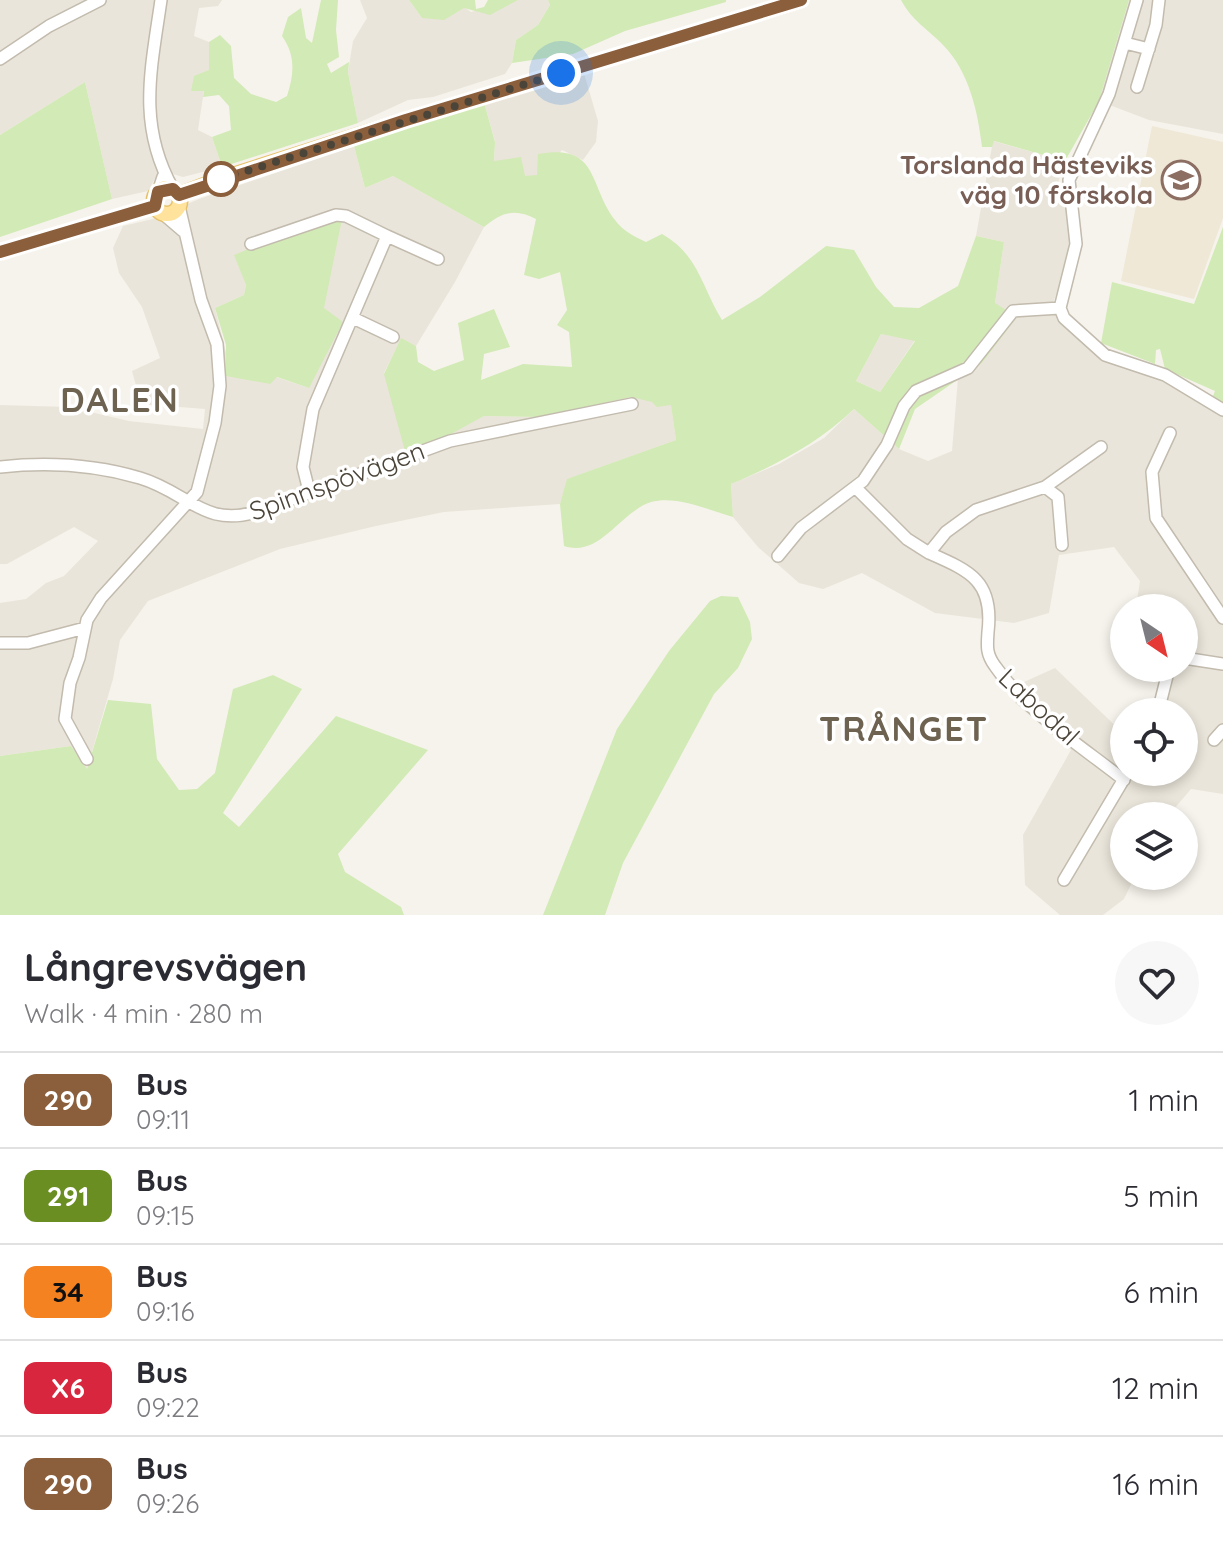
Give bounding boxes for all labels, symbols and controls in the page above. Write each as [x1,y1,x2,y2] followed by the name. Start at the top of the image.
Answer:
[541,53,581,93] your location
[900,148,1153,211] place label: Torslanda Hästeviks väg 10 förskola
[1160,159,1202,201] school or university icon: Torslanda Hästeviks väg 10 förskola
[204,162,238,196] unlabelled marker
[60,378,180,421] district label: DALEN
[245,433,429,528] street label: Spinnspövägen
[1110,594,1198,682] north arrow
[1110,594,1198,890] map controls
[992,661,1087,752] street label: Labodal
[1110,698,1198,786] button: locate
[819,707,989,750] district label: TRÅNGET
[1110,802,1198,890] button: layers
[1115,941,1199,1025] button: heart
[24,943,307,991] text: Långrevsvägen
[24,997,263,1030] text: Walk · 4 min · 280 m
[136,1065,188,1103] text: Bus
[1129,1081,1199,1119] text: 1 min
[43,1082,93,1117] text: 290
[136,1103,190,1136] text: 09:11
[136,1161,188,1199] text: Bus
[1123,1177,1199,1215] text: 5 min
[47,1178,89,1213] text: 291
[136,1199,195,1232] text: 09:15
[136,1257,188,1295] text: Bus
[1124,1273,1199,1311] text: 6 min
[52,1274,84,1309] text: 34
[136,1295,194,1328] text: 09:16
[136,1353,188,1391] text: Bus
[1112,1369,1199,1407] text: 12 min
[51,1370,85,1405] text: X6
[136,1391,200,1424] text: 09:22
[136,1449,188,1487] text: Bus
[1112,1465,1199,1503] text: 16 min
[43,1466,93,1501] text: 290
[136,1487,199,1520] text: 09:26

